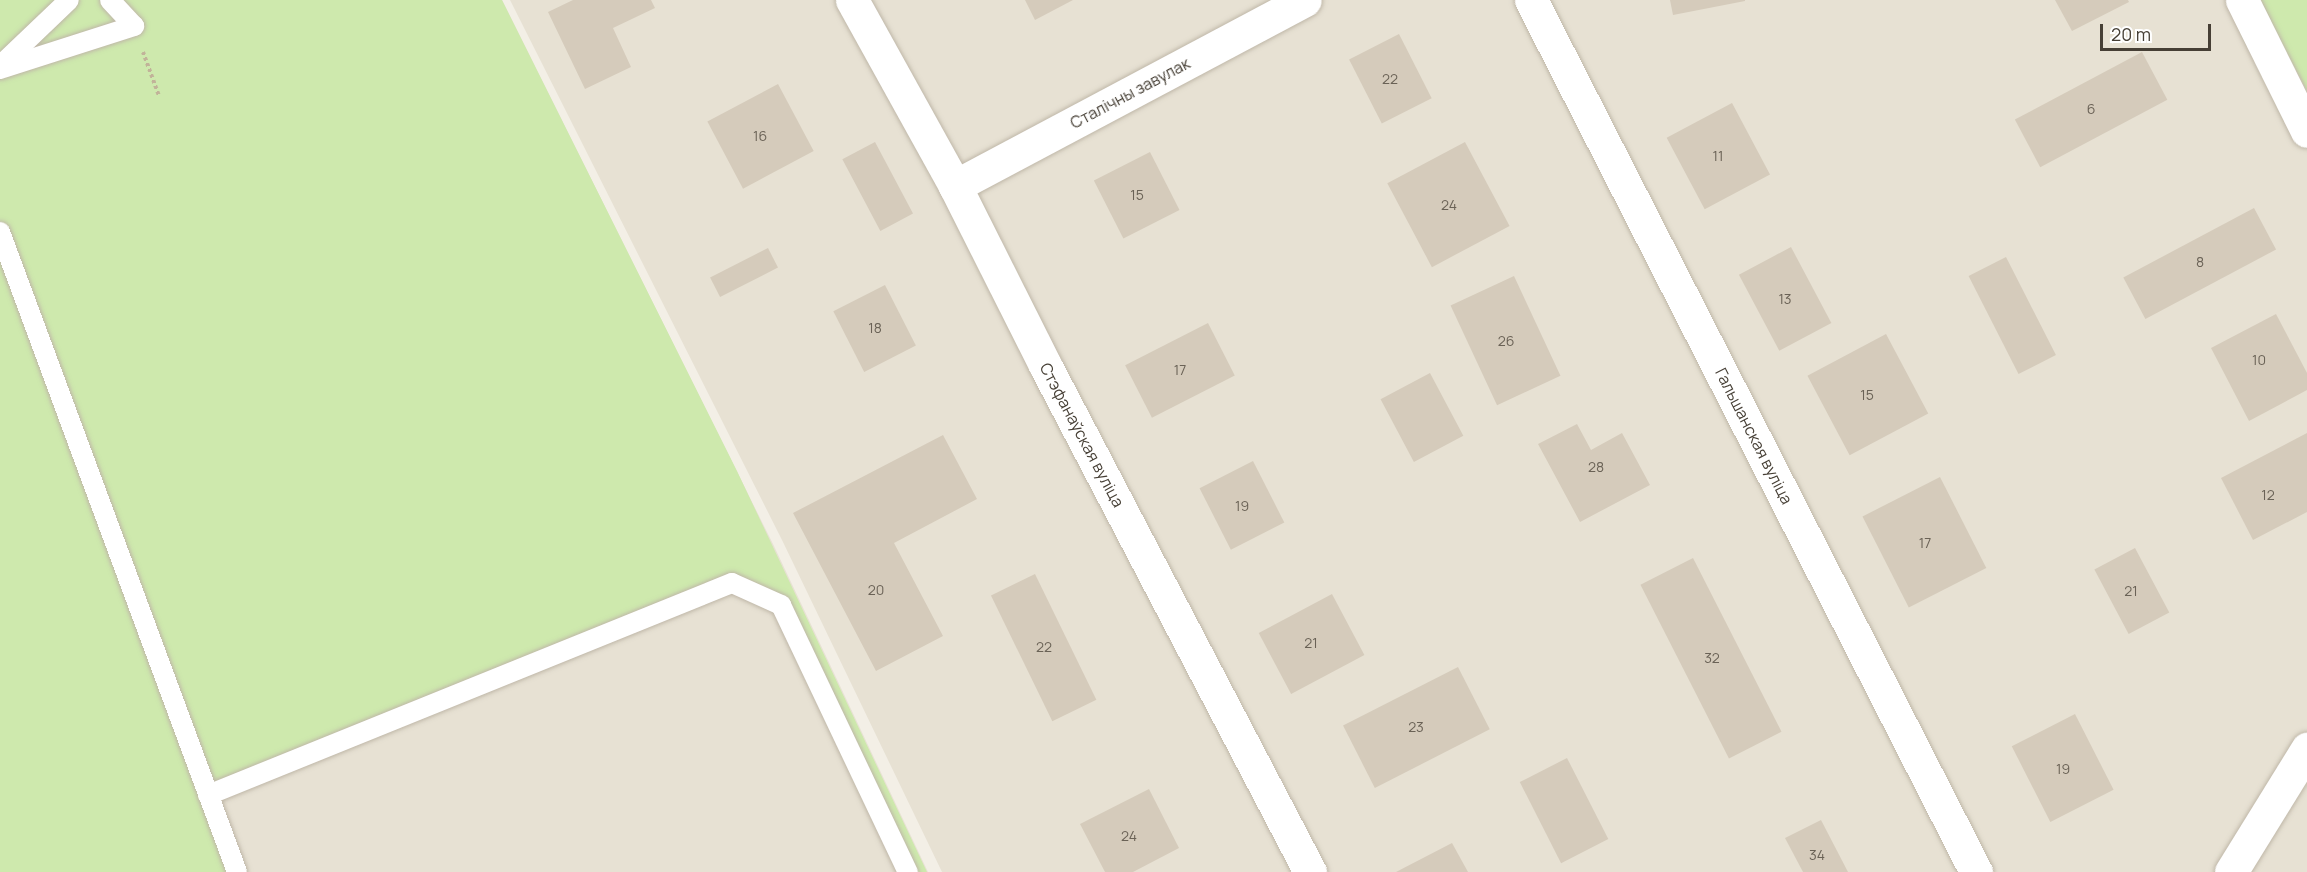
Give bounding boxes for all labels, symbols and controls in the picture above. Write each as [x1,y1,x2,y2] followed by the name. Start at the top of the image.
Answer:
[2103,12,2214,50] scale bar
[2111,22,2151,46] text: 20 m
[1067,53,1193,133] street label: Сталічны завулак
[1382,71,1398,87] house number: 22
[2087,101,2095,117] house number: 6
[753,128,767,144] house number: 16
[1713,148,1723,164] house number: 11
[1130,187,1144,203] house number: 15
[1441,197,1457,213] house number: 24
[2196,254,2204,270] house number: 8
[1778,291,1792,307] house number: 13
[868,320,882,336] house number: 18
[1498,333,1514,349] house number: 26
[2252,352,2266,368] house number: 10
[1036,360,1128,510] street label: Стэфанаўская вуліца
[1174,362,1186,378] house number: 17
[1711,365,1797,507] street label: Гальшанская вуліца
[1860,387,1874,403] house number: 15
[1588,459,1604,475] house number: 28
[2261,487,2275,503] house number: 12
[1235,498,1249,514] house number: 19
[1919,535,1931,551] house number: 17
[868,582,884,598] house number: 20
[2124,583,2138,599] house number: 21
[1304,635,1318,651] house number: 21
[1036,639,1052,655] house number: 22
[1704,650,1720,666] house number: 32
[1408,719,1424,735] house number: 23
[2056,761,2070,777] house number: 19
[1121,828,1137,844] house number: 24
[1809,847,1825,863] house number: 34

